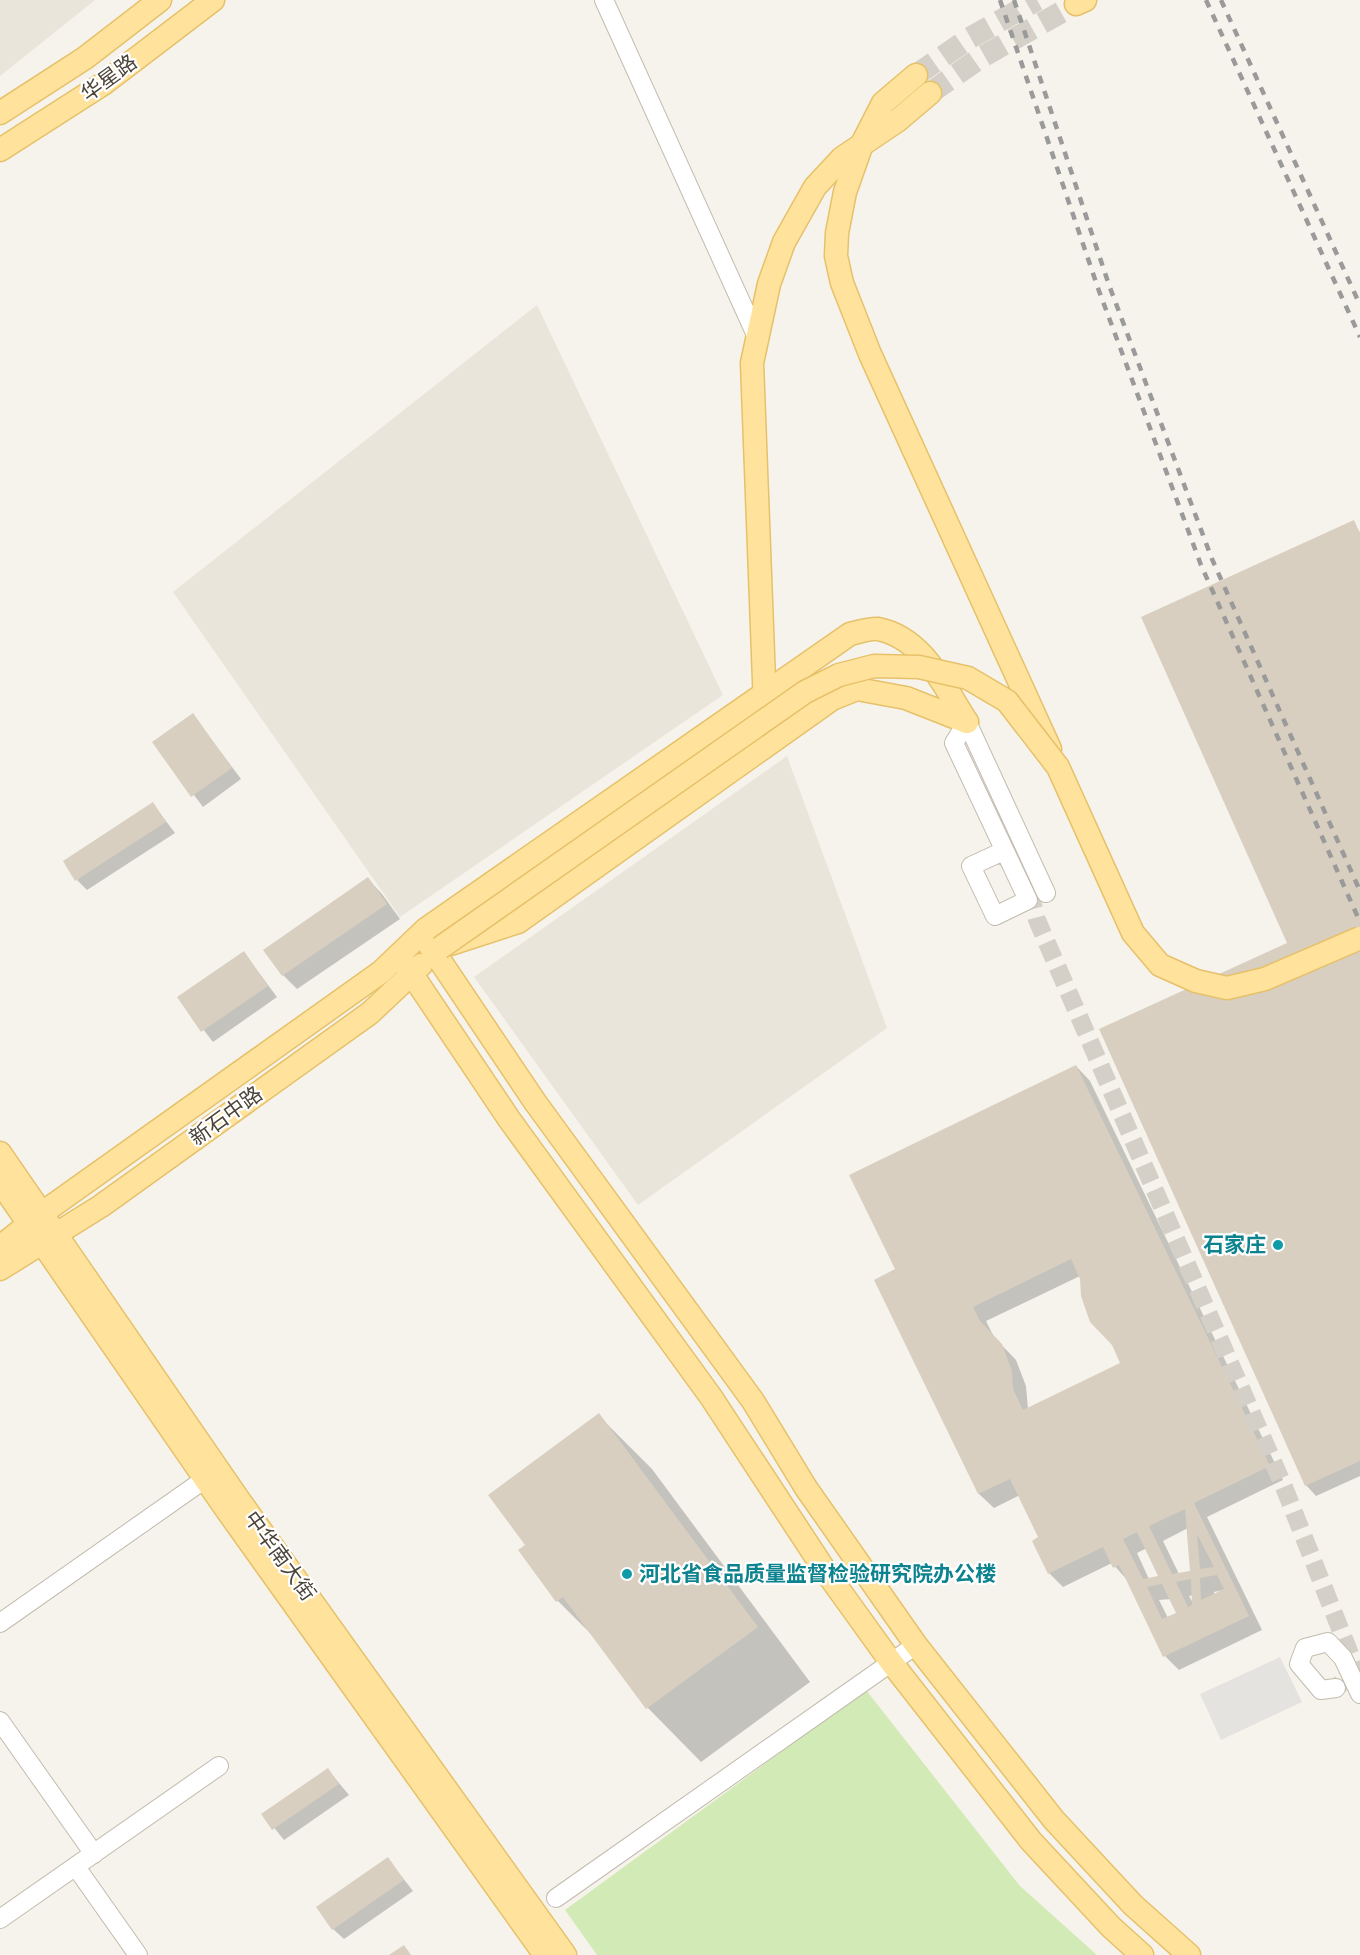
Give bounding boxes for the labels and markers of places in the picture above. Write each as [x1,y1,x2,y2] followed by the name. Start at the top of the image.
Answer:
[1203,1233,1266,1257] place label: 石家庄
[1271,1238,1285,1252] marker: 石家庄
[639,1562,996,1586] place label: 河北省食品质量监督检验研究院办公楼
[620,1567,634,1581] marker: 河北省食品质量监督检验研究院办公楼

